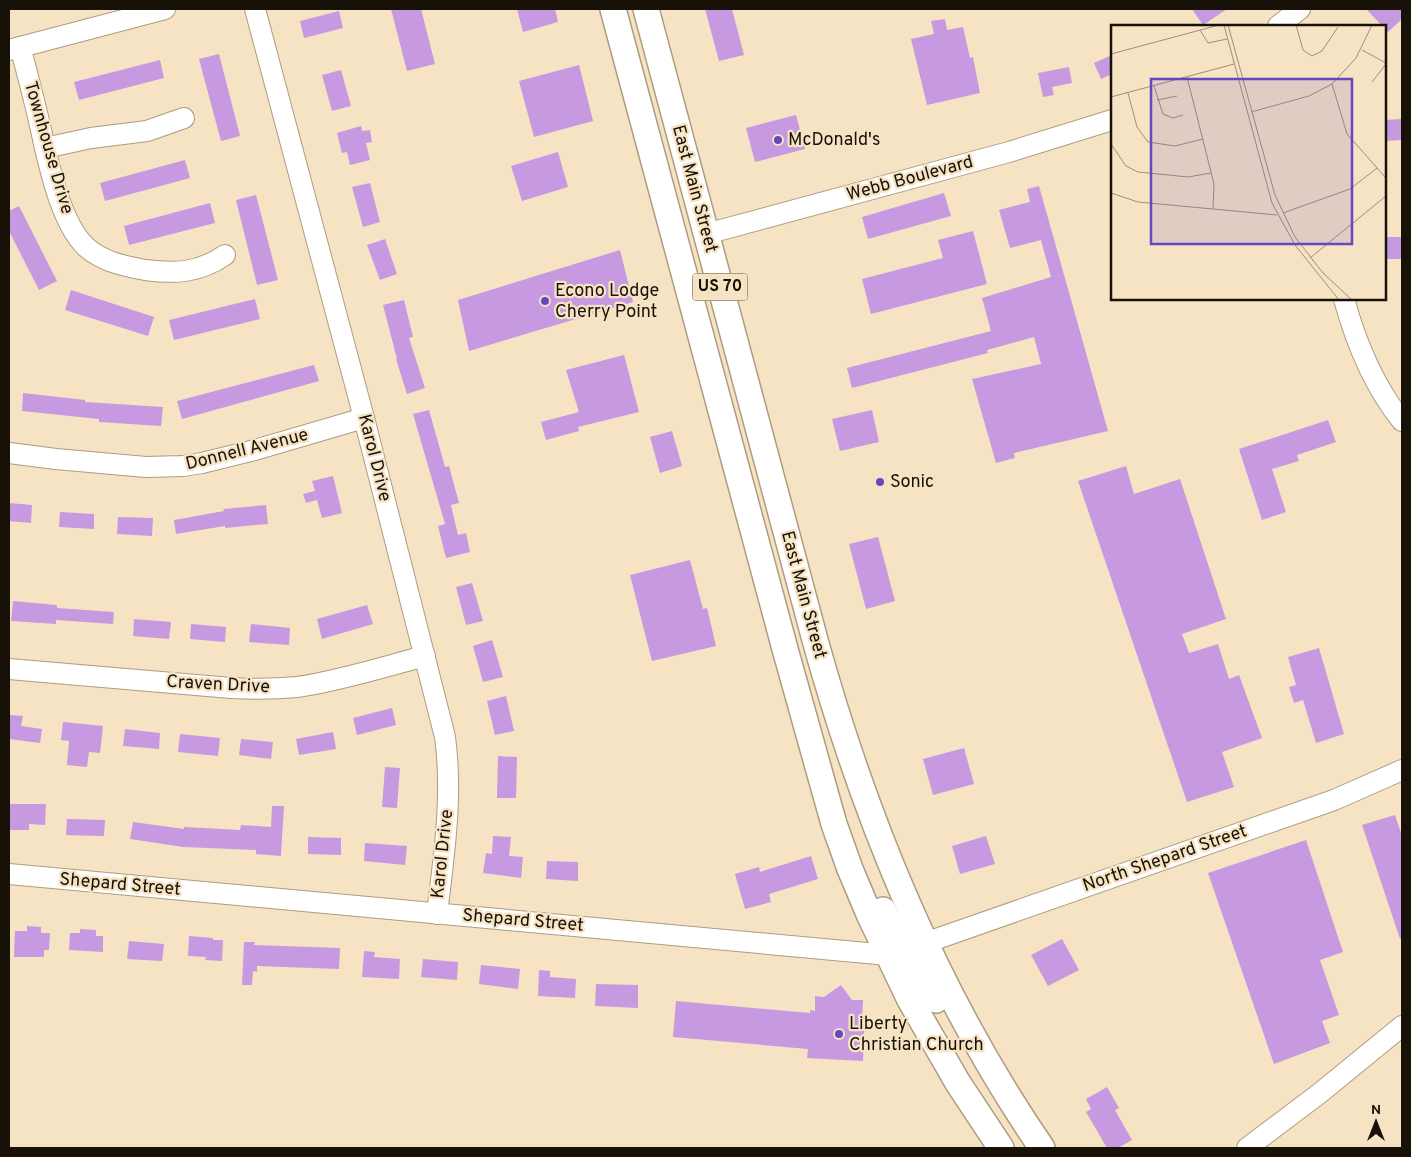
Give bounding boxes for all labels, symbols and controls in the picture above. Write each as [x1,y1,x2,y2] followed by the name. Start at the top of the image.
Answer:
[1111,25,1386,300] inset map
[18,79,78,217] street label: Townhouse Drive
[666,123,722,255] street label: East Main Street
[788,129,880,152] place label: McDonald's
[772,134,784,146] marker: McDonald's
[844,151,976,207] street label: Webb Boulevard
[692,274,748,300] road number: US 70
[555,280,659,324] place label: Econo Lodge Cherry Point
[539,295,551,307] marker: Econo Lodge Cherry Point
[352,412,396,504] street label: Karol Drive
[183,424,311,476] street label: Donnell Avenue
[890,471,934,494] place label: Sonic
[874,476,886,488] marker: Sonic
[775,529,831,661] street label: East Main Street
[166,671,270,699] street label: Craven Drive
[427,808,459,900] street label: Karol Drive
[1080,820,1250,898] street label: North Shepard Street
[58,868,182,902] street label: Shepard Street
[461,904,585,938] street label: Shepard Street
[849,1013,984,1057] place label: Liberty Christian Church
[833,1028,845,1040] marker: Liberty Christian Church
[1351,1097,1401,1147] north arrow
[1371,1102,1381,1119] text: N

